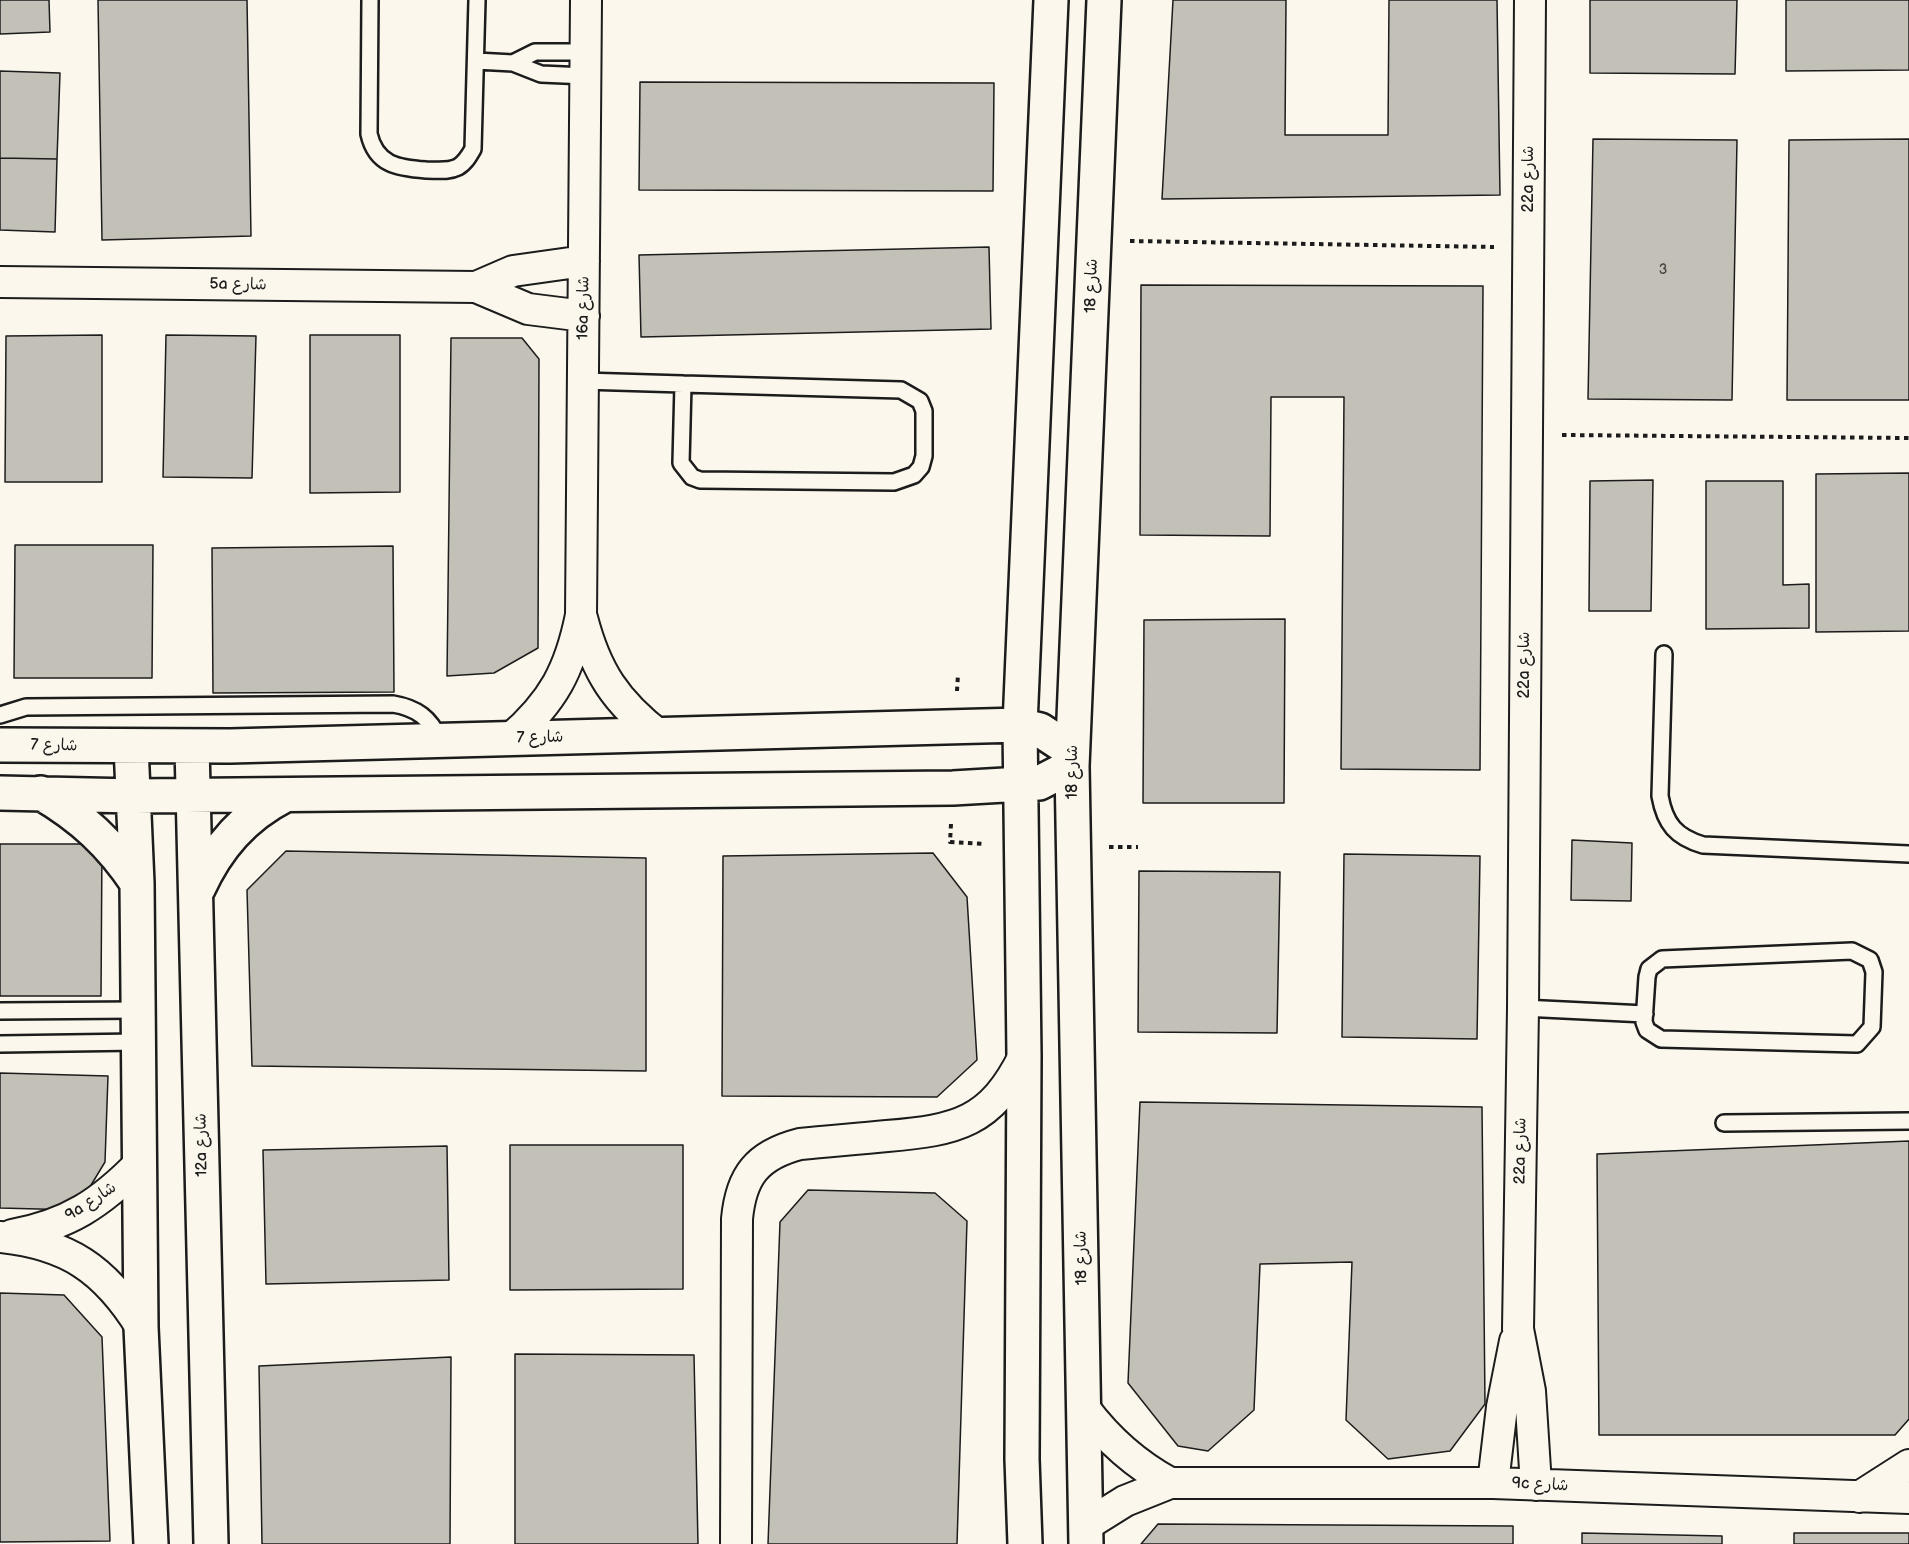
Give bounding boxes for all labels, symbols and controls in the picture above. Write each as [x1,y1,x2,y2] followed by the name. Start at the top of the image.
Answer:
[1519,146,1539,212] street label: 22a شارع
[1081,258,1103,314] street label: شارع 18
[1659,262,1667,278] house number: 3
[209,275,267,295] street label: 5a شارع
[574,276,594,340] street label: 16a شارع
[1515,632,1535,698] street label: 22a شارع
[516,728,564,748] street label: شارع 7
[30,736,78,756] street label: شارع 7
[1063,745,1083,799] street label: شارع 18
[192,1113,212,1177] street label: 12a شارع
[1511,1117,1531,1185] street label: 22a شارع
[62,1178,120,1226] street label: 9a شارع
[1072,1231,1092,1285] street label: شارع 18
[1511,1474,1569,1496] street label: 9c شارع

